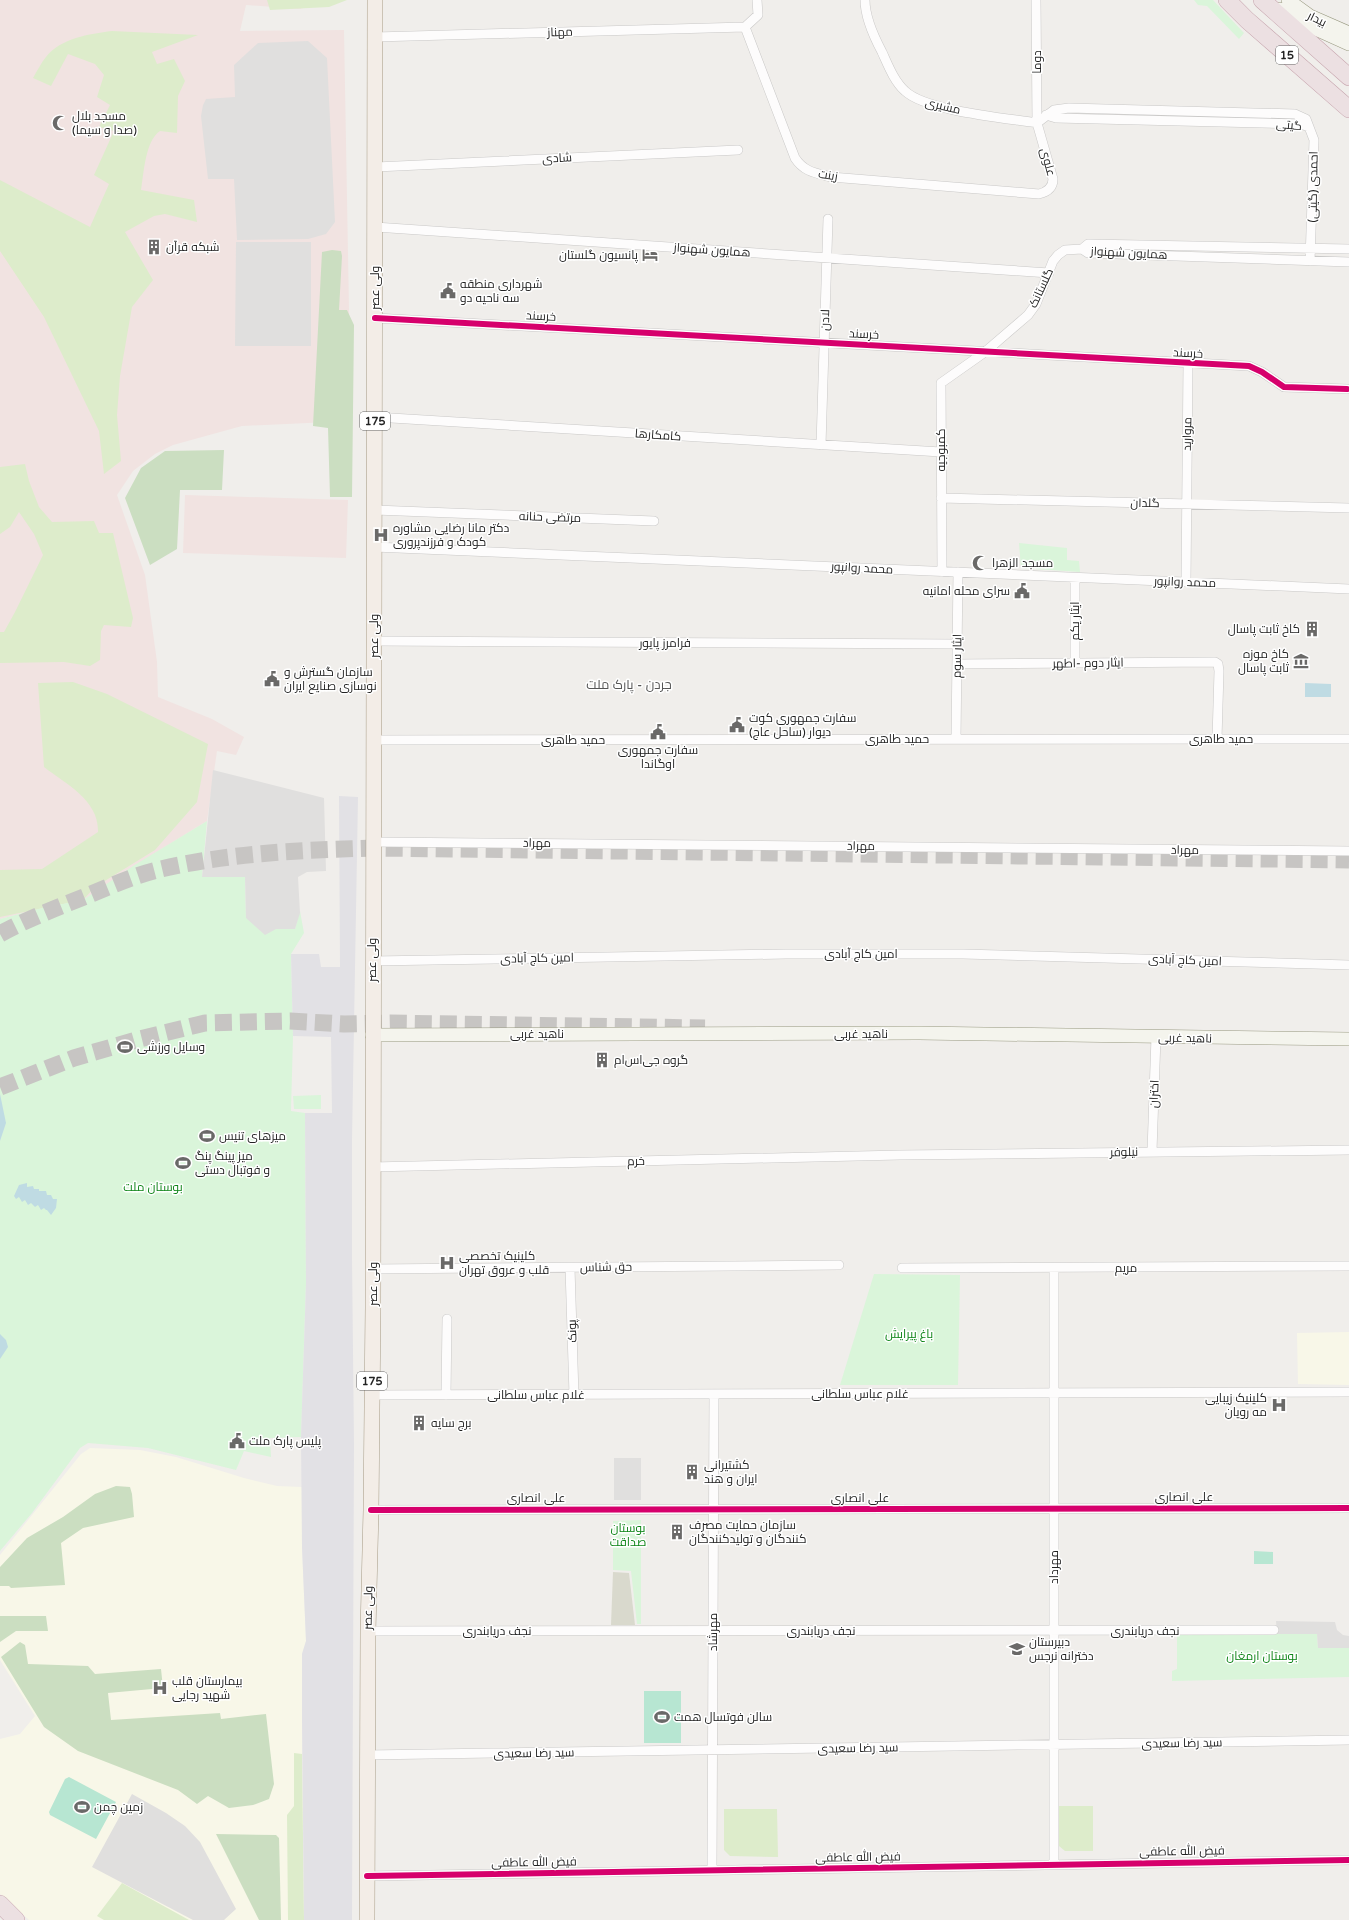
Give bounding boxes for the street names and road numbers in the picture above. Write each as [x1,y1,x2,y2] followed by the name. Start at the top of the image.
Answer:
[1304,8,1329,30] street label: بیدار
[546,25,573,39] street label: مهناز
[1276,46,1298,64] road number: 15
[1030,50,1044,74] street label: دوما
[924,95,962,117] street label: مشیری
[1276,117,1302,133] street label: گیتی
[1038,146,1058,178] street label: علوی
[542,150,572,166] street label: شادی
[1305,151,1321,223] street label: احمدی (گیتی)
[817,167,839,183] street label: زینت
[672,240,751,260] street label: همایون شهنواز
[1089,244,1168,262] street label: همایون شهنواز
[368,266,382,311] street label: ولی عصر
[1026,266,1056,310] street label: گلستانک
[526,308,556,324] street label: خرسند
[818,309,832,331] street label: لادن
[849,326,879,342] street label: خرسند
[1173,345,1203,361] street label: خرسند
[360,412,390,430] road number: 175
[1180,417,1194,451] street label: مروارید
[634,426,682,444] street label: کامکارها
[934,428,948,472] street label: کمبوجیه
[1130,496,1160,510] street label: گلدان
[519,509,581,525] street label: مرتضی حنانه
[829,559,893,578] street label: محمد روانپور
[1153,574,1216,591] street label: محمد روانپور
[1068,602,1083,640] street label: ایثار یکم
[367,614,381,659] street label: ولی عصر
[950,634,965,678] street label: ایثار سوم
[638,636,691,652] street label: فرامرز پایور
[1051,655,1124,672] street label: ایثار دوم -اطهر
[865,732,929,746] street label: حمید طاهری
[1189,732,1253,746] street label: حمید طاهری
[541,733,605,747] street label: حمید طاهری
[523,836,551,850] street label: مهراد
[847,839,875,853] street label: مهراد
[1171,843,1199,857] street label: مهراد
[365,938,379,983] street label: ولی عصر
[824,947,898,962] street label: امین کاج آبادی
[500,950,574,967] street label: امین کاج آبادی
[1148,952,1222,969] street label: امین کاج آبادی
[510,1027,564,1041] street label: ناهید غربی
[834,1027,888,1041] street label: ناهید غربی
[1158,1031,1212,1045] street label: ناهید غربی
[1147,1080,1161,1108] street label: اختران
[1109,1145,1138,1159] street label: نیلوفر
[627,1154,645,1169] street label: خرم
[580,1260,632,1274] street label: حق شناس
[1115,1261,1137,1276] street label: مریم
[366,1262,380,1307] street label: ولی عصر
[565,1318,581,1343] street label: پونک
[357,1372,387,1390] road number: 175
[811,1387,909,1402] street label: غلام عباس سلطانی
[487,1388,585,1403] street label: غلام عباس سلطانی
[1155,1490,1213,1504] street label: علی انصاری
[507,1491,565,1505] street label: علی انصاری
[831,1491,889,1505] street label: علی انصاری
[1047,1550,1061,1584] street label: مهرداد
[361,1586,375,1631] street label: ولی عصر
[706,1613,720,1651] street label: مهرشاد
[463,1624,531,1638] street label: نجف دریابندری
[787,1624,855,1638] street label: نجف دریابندری
[1111,1624,1179,1638] street label: نجف دریابندری
[1141,1735,1223,1751] street label: سید رضا سعیدی
[817,1740,899,1756] street label: سید رضا سعیدی
[493,1745,575,1761] street label: سید رضا سعیدی
[1139,1842,1225,1859] street label: فیض الله عاطفی
[815,1848,901,1865] street label: فیض الله عاطفی
[491,1853,577,1870] street label: فیض الله عاطفی

